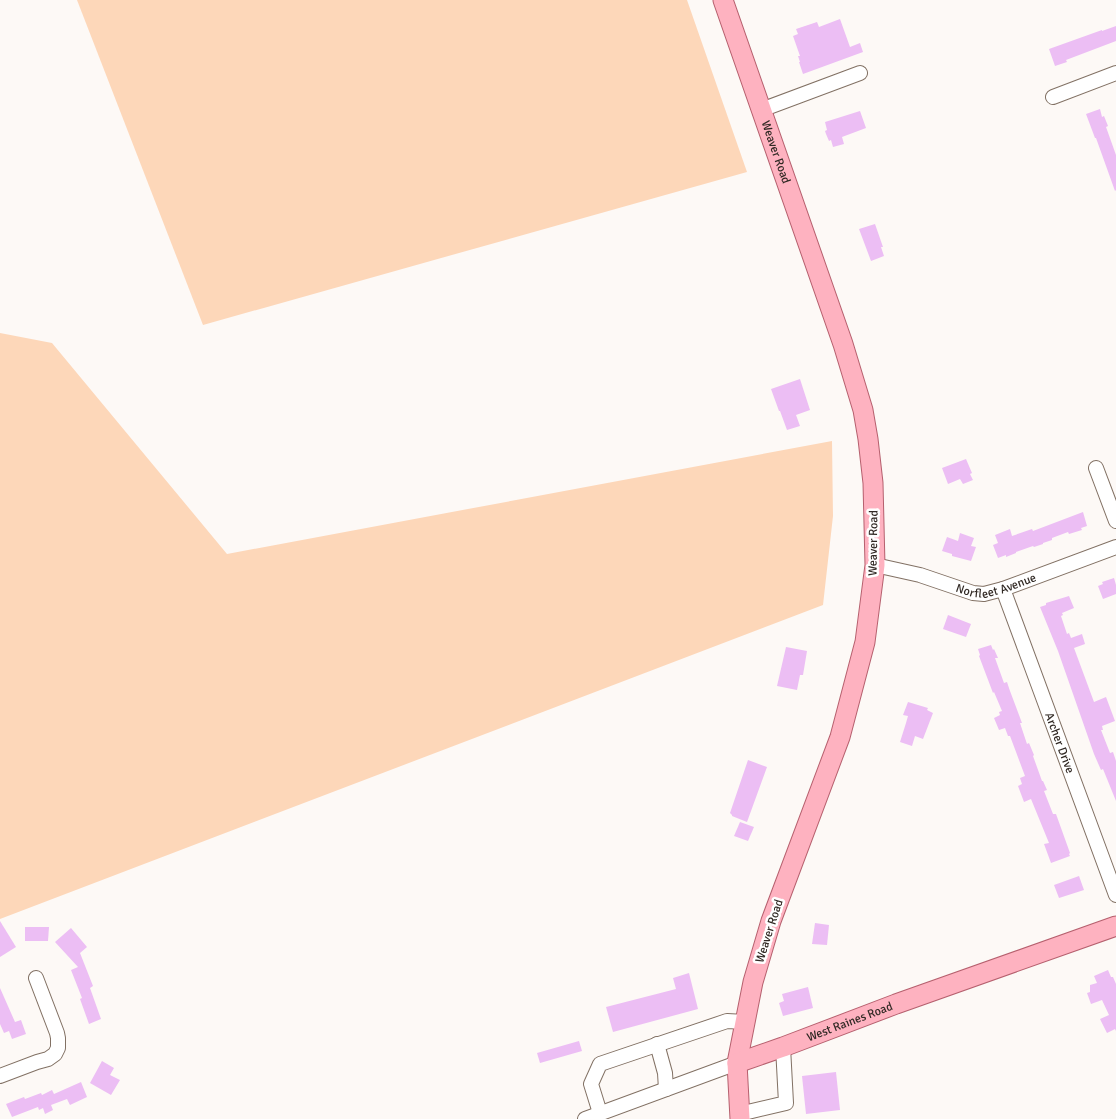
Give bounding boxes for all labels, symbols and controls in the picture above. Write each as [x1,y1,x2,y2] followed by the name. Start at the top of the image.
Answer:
[758,119,793,186] street label: Weaver Road
[865,510,882,576] street label: Weaver Road
[954,570,1038,602] street label: Norfleet Avenue
[1041,711,1077,775] street label: Archer Drive
[752,898,787,965] street label: Weaver Road
[805,999,895,1045] street label: West Raines Road

